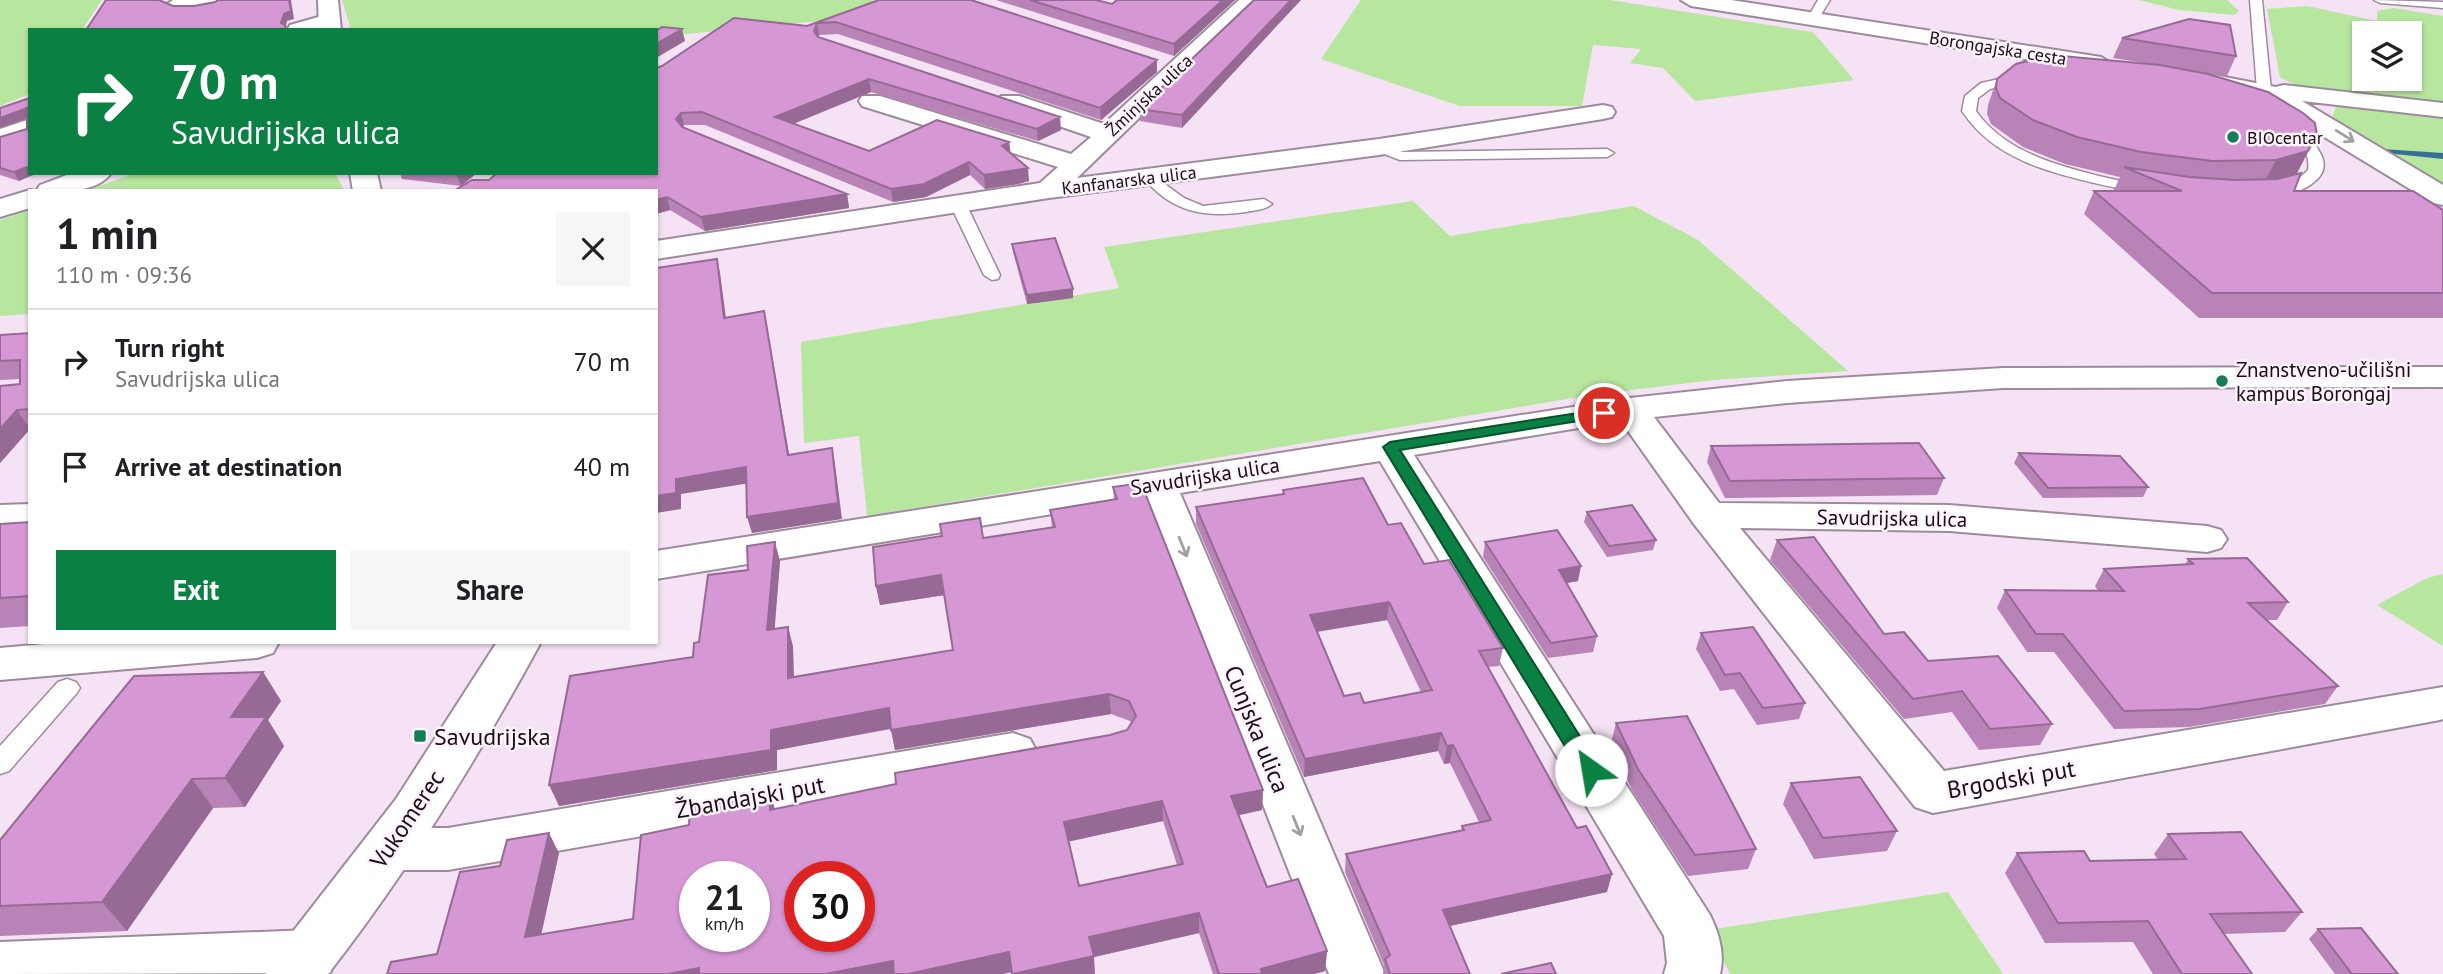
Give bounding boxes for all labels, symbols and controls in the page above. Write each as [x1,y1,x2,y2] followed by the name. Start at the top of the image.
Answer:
[2352,21,2422,91] map controls
[2352,21,2422,91] button: layers
[1928,26,2068,70] street label: Borongajska cesta
[171,49,278,113] text: 70 m
[1101,49,1197,141] street label: Žminjska ulica
[56,56,147,147] icon: right
[171,111,400,153] text: Savudrijska ulica
[2247,126,2323,149] place label: BIOcentar
[2335,128,2354,143] one-way arrow
[2225,129,2241,145] marker: BIOcentar
[1060,160,1198,200] street label: Kanfanarska ulica
[56,206,158,261] text: 1 min
[556,212,630,286] button: close
[56,260,192,289] text: 110 m · 09:36
[115,331,224,364] text: Turn right
[56,343,94,381] icon: right
[574,345,630,378] text: 70 m
[2236,356,2411,407] place label: Znanstveno-učilišni kampus Borongaj
[115,364,280,393] text: Savudrijska ulica
[2214,373,2230,389] marker: Znanstveno-učilišni kampus Borongaj
[1574,383,1634,443] pin
[1585,394,1623,432] icon: arrive
[56,448,94,486] icon: arrive
[115,450,342,483] text: Arrive at destination
[574,450,630,483] text: 40 m
[1129,451,1281,501] street label: Savudrijska ulica
[1816,503,1968,533] street label: Savudrijska ulica
[1177,536,1190,557] one-way arrow
[56,550,336,630] button: Exit
[350,550,630,630] button: Share
[1217,661,1297,797] street label: Cunjska ulica
[434,721,551,752] place label: Savudrijska
[412,728,428,744] marker: Savudrijska
[1554,733,1628,807] position arrow
[1945,753,2077,805] street label: Brgodski put
[362,764,451,875] street label: Vukomerec
[673,769,827,825] street label: Žbandajski put
[1291,814,1304,836] one-way arrow
[784,861,875,952] speed limit sign: 30
[705,874,744,920] text: 21
[705,912,744,935] text: km/h

